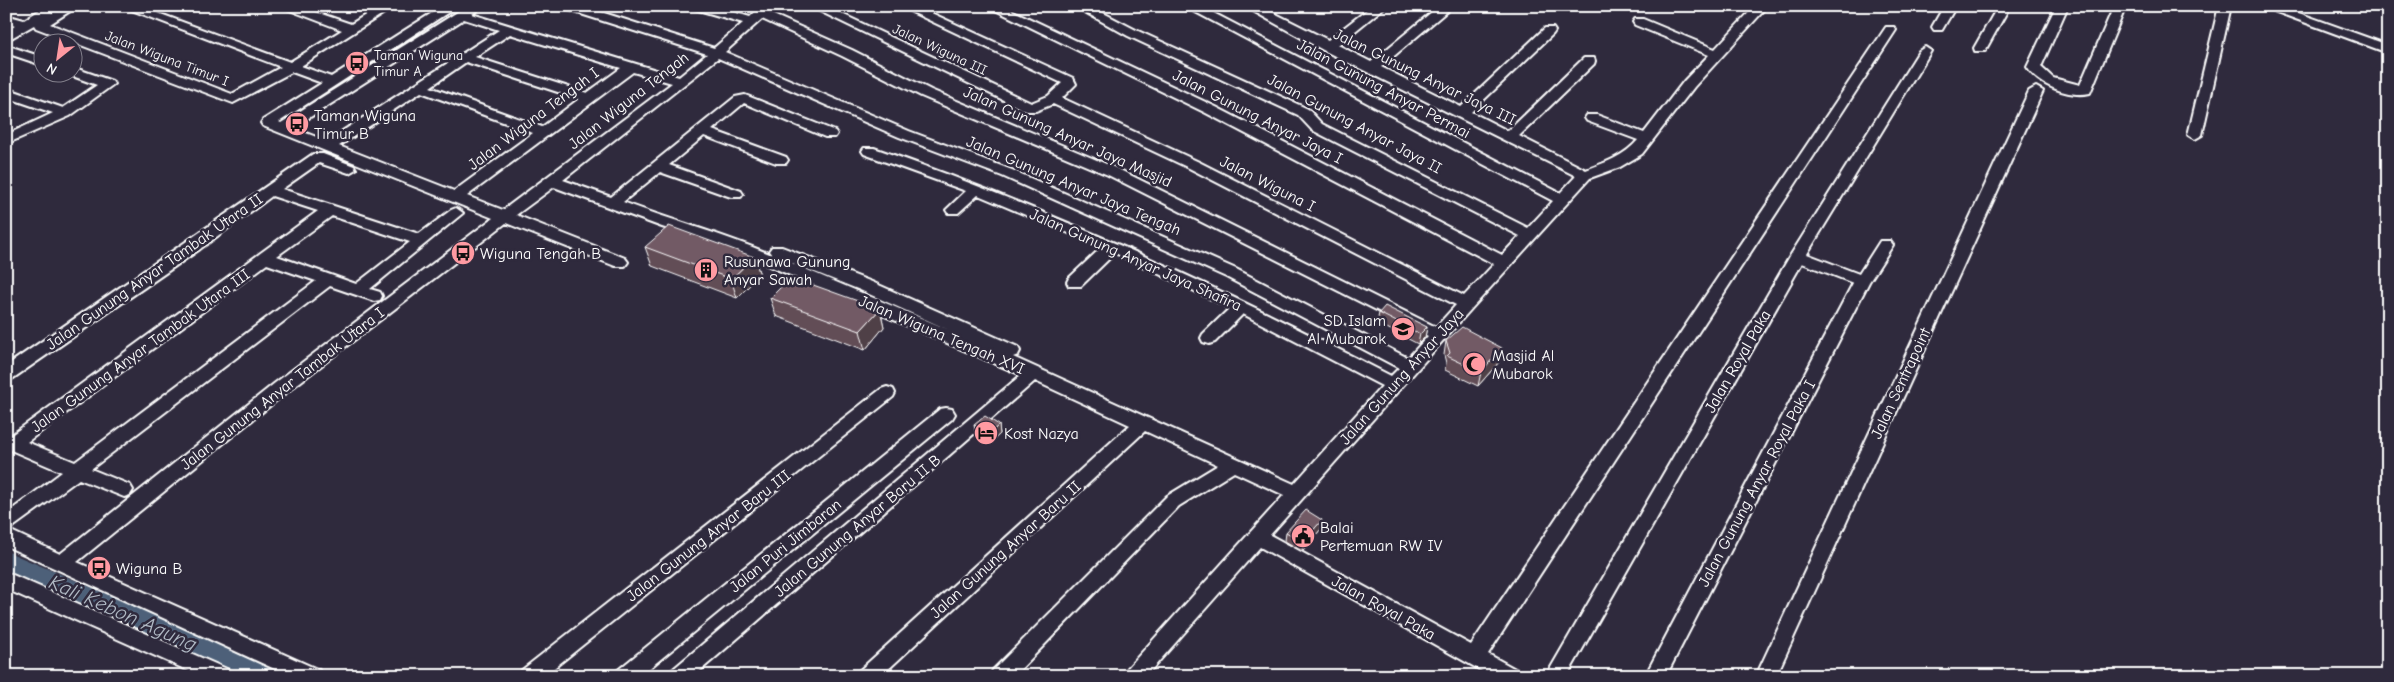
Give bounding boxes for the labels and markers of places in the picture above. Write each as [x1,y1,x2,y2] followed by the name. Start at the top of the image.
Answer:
[374,47,463,80] place label: Taman Wiguna Timur A
[344,50,370,76] bus stop icon: Taman Wiguna Timur A
[314,107,416,143] place label: Taman Wiguna Timur B
[284,111,310,137] bus stop icon: Taman Wiguna Timur B
[450,240,476,266] bus stop icon: Wiguna Tengah B
[480,245,601,263] place label: Wiguna Tengah B
[724,253,851,289] place label: Rusunawa Gunung Anyar Sawah
[693,257,719,283] building icon: Rusunawa Gunung Anyar Sawah
[1307,312,1386,348] place label: SD Islam Al Mubarok
[1390,316,1416,342] school or university icon: SD Islam Al Mubarok
[1492,347,1554,383] place label: Masjid Al Mubarok
[1461,351,1487,377] mosque icon: Masjid Al Mubarok
[973,420,999,446] hotel icon: Kost Nazya
[1004,425,1079,443] place label: Kost Nazya
[1320,519,1443,555] place label: Balai Pertemuan RW IV
[1290,523,1316,549] public building icon: Balai Pertemuan RW IV
[86,555,112,581] bus stop icon: Wiguna B
[116,560,183,578] place label: Wiguna B

